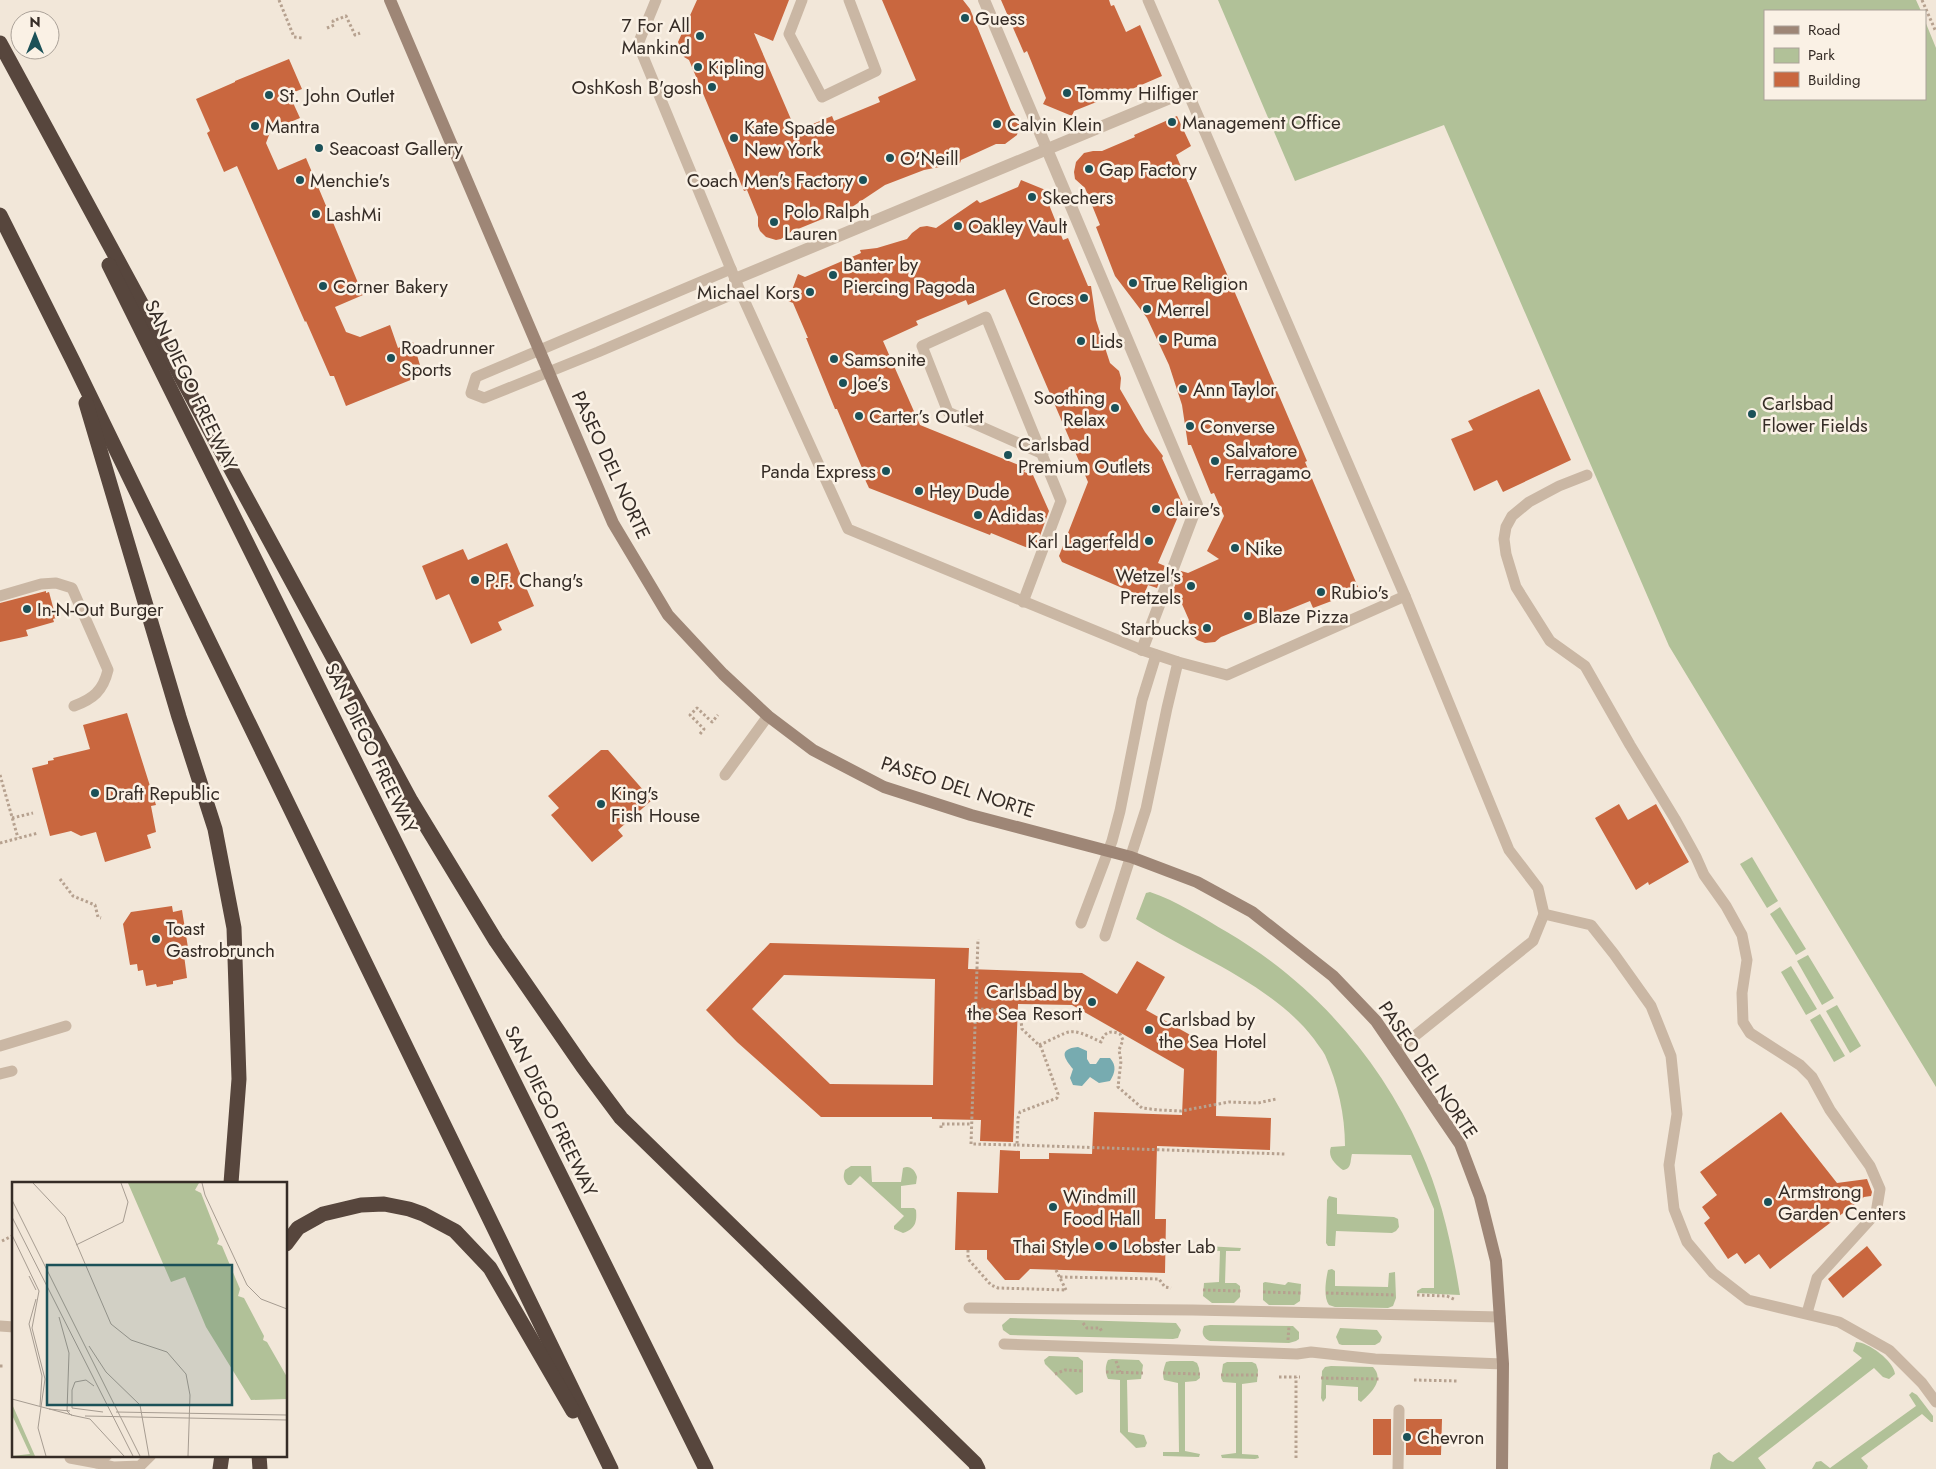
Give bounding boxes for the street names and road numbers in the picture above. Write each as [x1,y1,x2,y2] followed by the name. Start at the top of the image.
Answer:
[138,295,244,475] street label: SAN DIEGO FREEWAY
[565,387,657,543] street label: PASEO DEL NORTE
[318,658,424,838] street label: SAN DIEGO FREEWAY
[878,749,1038,825] street label: PASEO DEL NORTE
[1372,996,1484,1144] street label: PASEO DEL NORTE
[498,1021,604,1201] street label: SAN DIEGO FREEWAY

